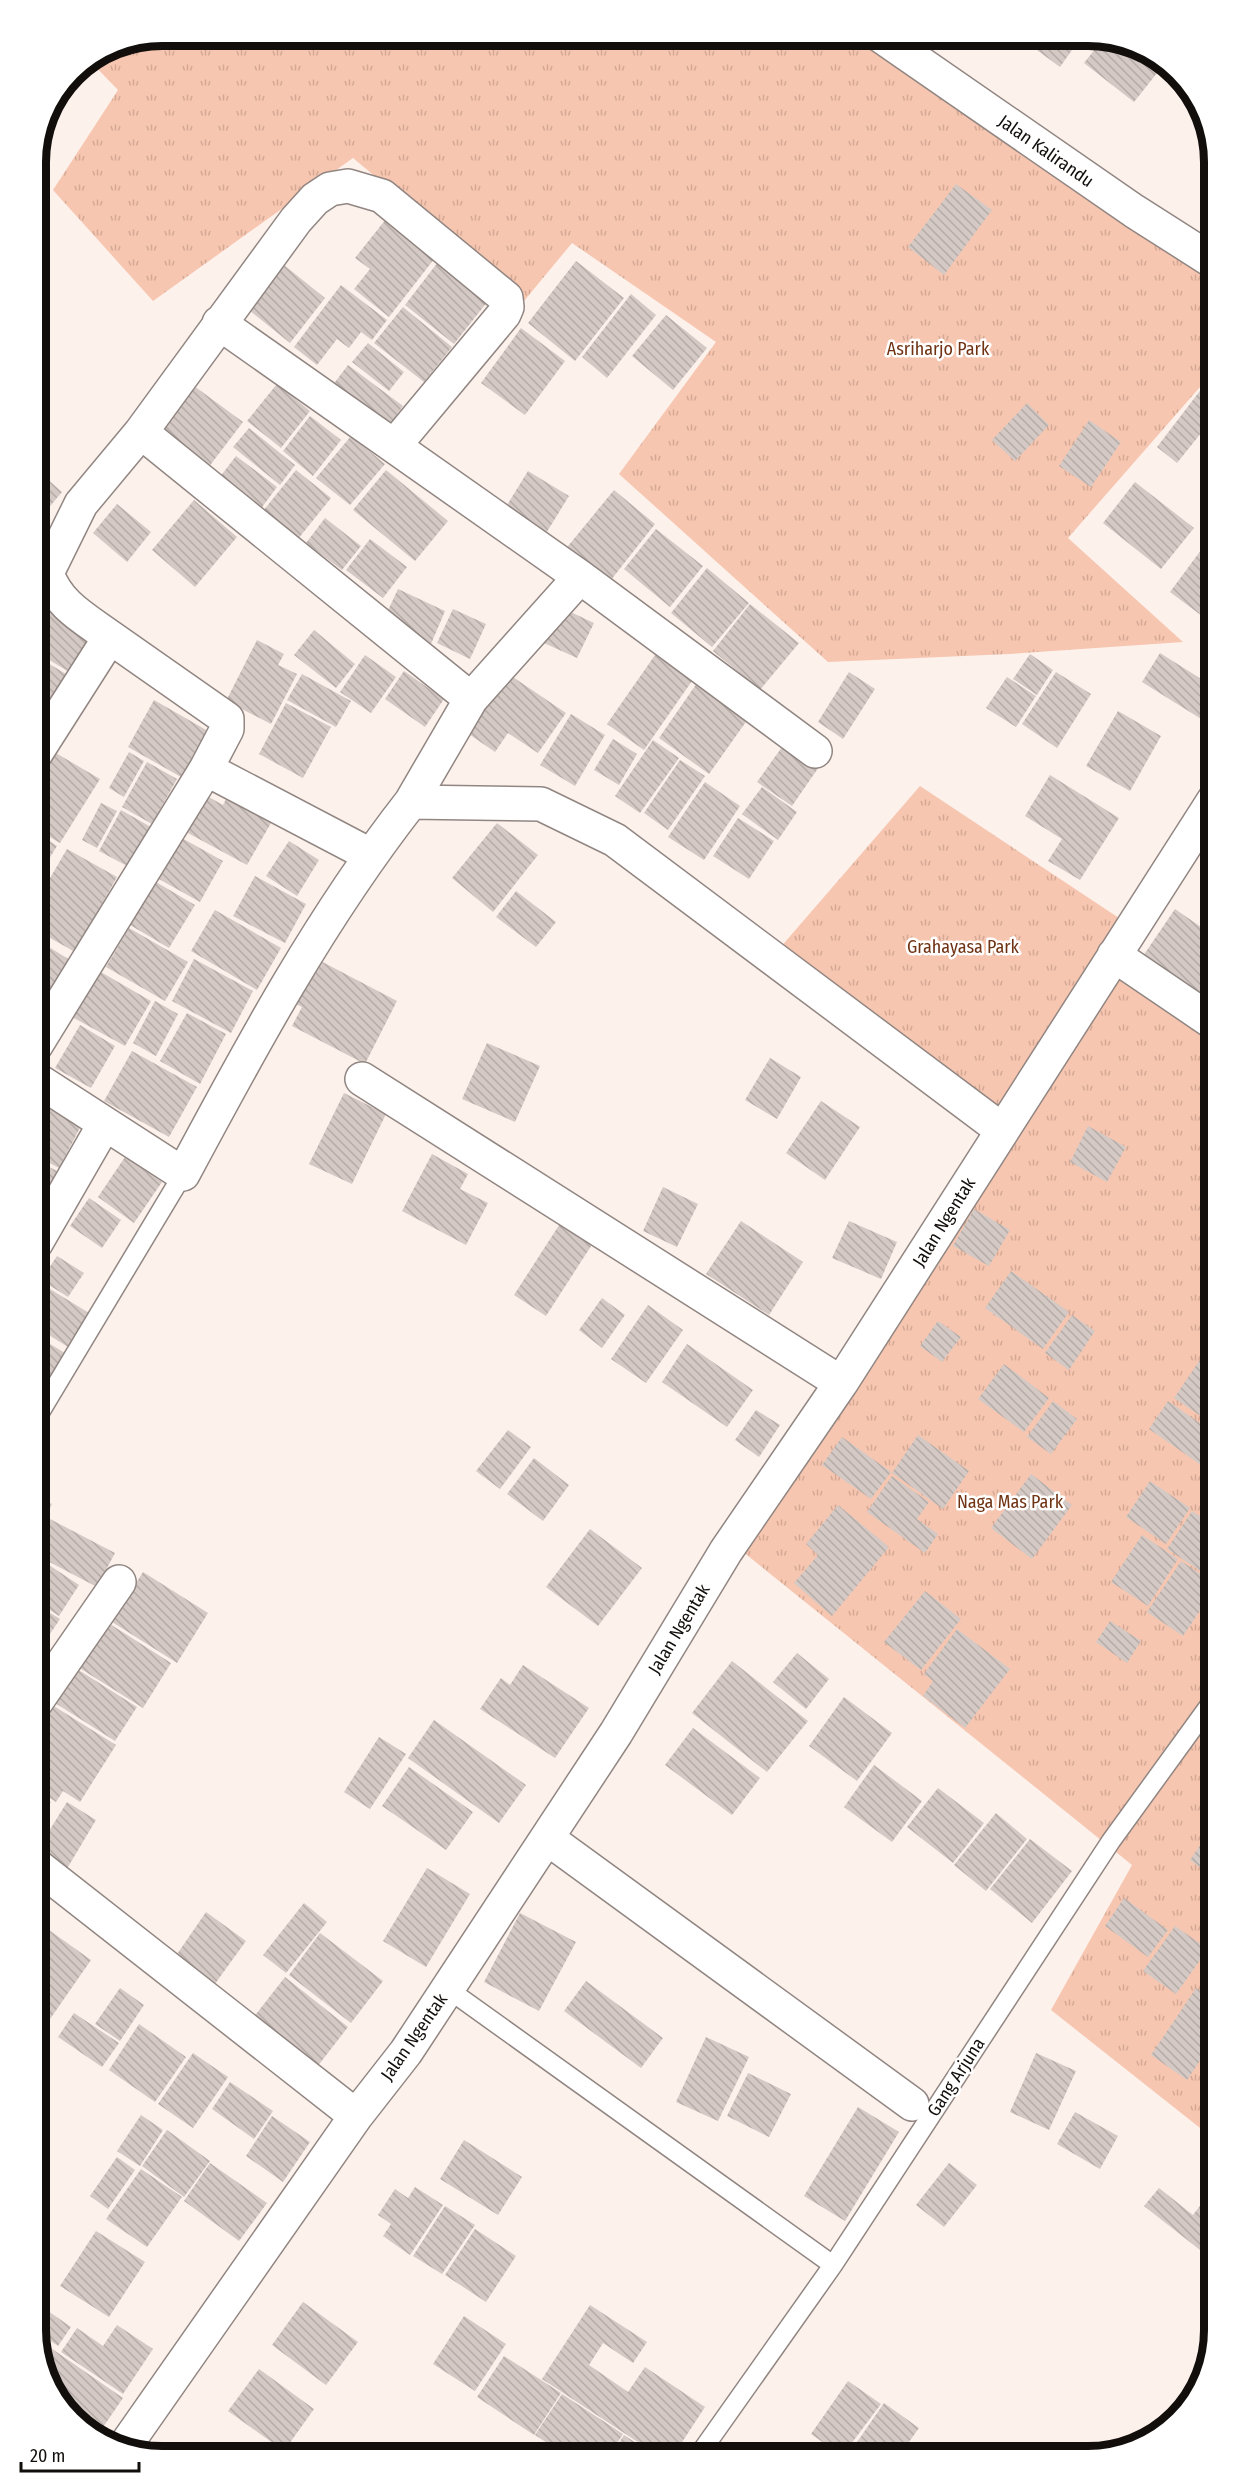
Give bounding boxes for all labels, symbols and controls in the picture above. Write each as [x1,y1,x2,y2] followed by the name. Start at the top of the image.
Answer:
[994,110,1098,192] street label: Jalan Kalirandu
[887,338,990,360] park label: Asriharjo Park
[907,936,1020,958] park label: Grahayasa Park
[908,1173,980,1271] street label: Jalan Ngentak
[957,1491,1064,1513] park label: Naga Mas Park
[644,1579,715,1678] street label: Jalan Ngentak
[376,1989,452,2085] street label: Jalan Ngentak
[922,2033,990,2120] street label: Gang Arjuna
[21,2435,140,2473] scale bar
[30,2445,65,2467] text: 20 m

